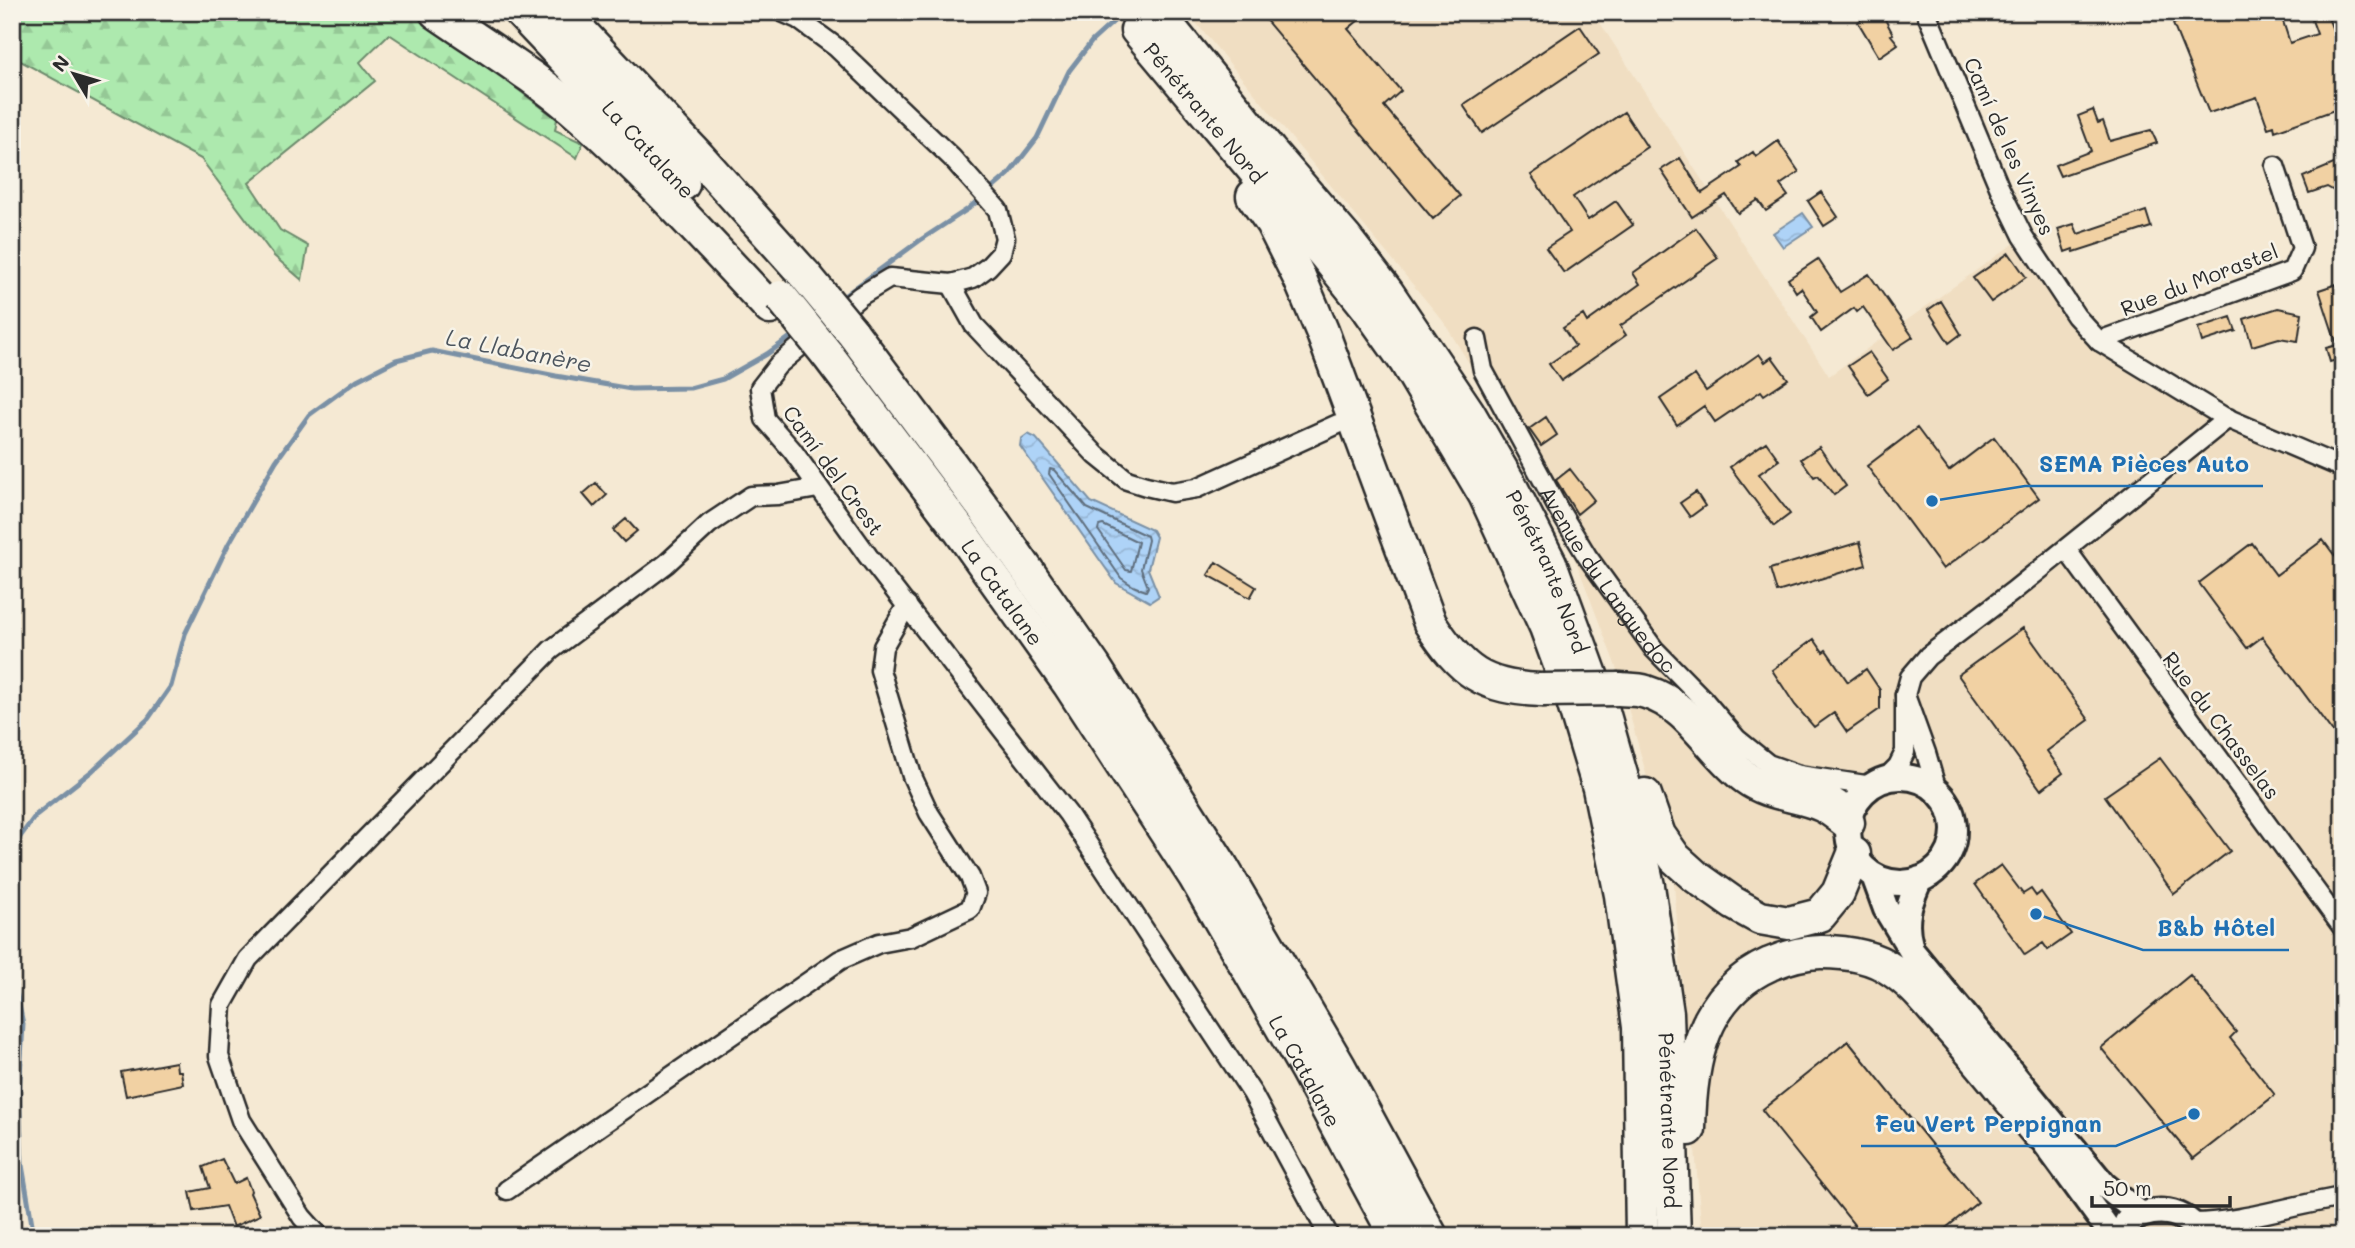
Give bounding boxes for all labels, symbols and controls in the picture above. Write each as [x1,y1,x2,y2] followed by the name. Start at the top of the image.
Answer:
[1139,36,1272,188] street label: Pénétrante Nord
[38,38,108,108] north arrow
[46,50,74,77] text: N
[1959,53,2061,239] street label: Camí de les Vinyes
[597,94,701,204] street label: La Catalane
[2116,237,2282,321] street label: Rue du Morastel
[444,321,594,379] water label: La Llabanère
[778,400,890,540] street label: Camí del Crest
[2025,442,2263,486] callout: SEMA Pièces Auto
[2039,448,2249,478] text: SEMA Pièces Auto
[1535,481,1683,678] street label: Avenue du Languedoc
[1501,485,1595,657] street label: Pénétrante Nord
[956,533,1050,650] street label: La Catalane
[2158,646,2286,804] street label: Rue du Chasselas
[2143,906,2289,950] callout: B&b Hôtel
[2157,912,2275,942] text: B&b Hôtel
[1264,1010,1348,1131] street label: La Catalane
[1654,1032,1687,1209] street label: Pénétrante Nord
[1861,1102,2116,1146] callout: Feu Vert Perpignan
[1874,1108,2102,1138] text: Feu Vert Perpignan
[2092,1164,2231,1208] scale bar
[2103,1174,2152,1201] text: 50 m

